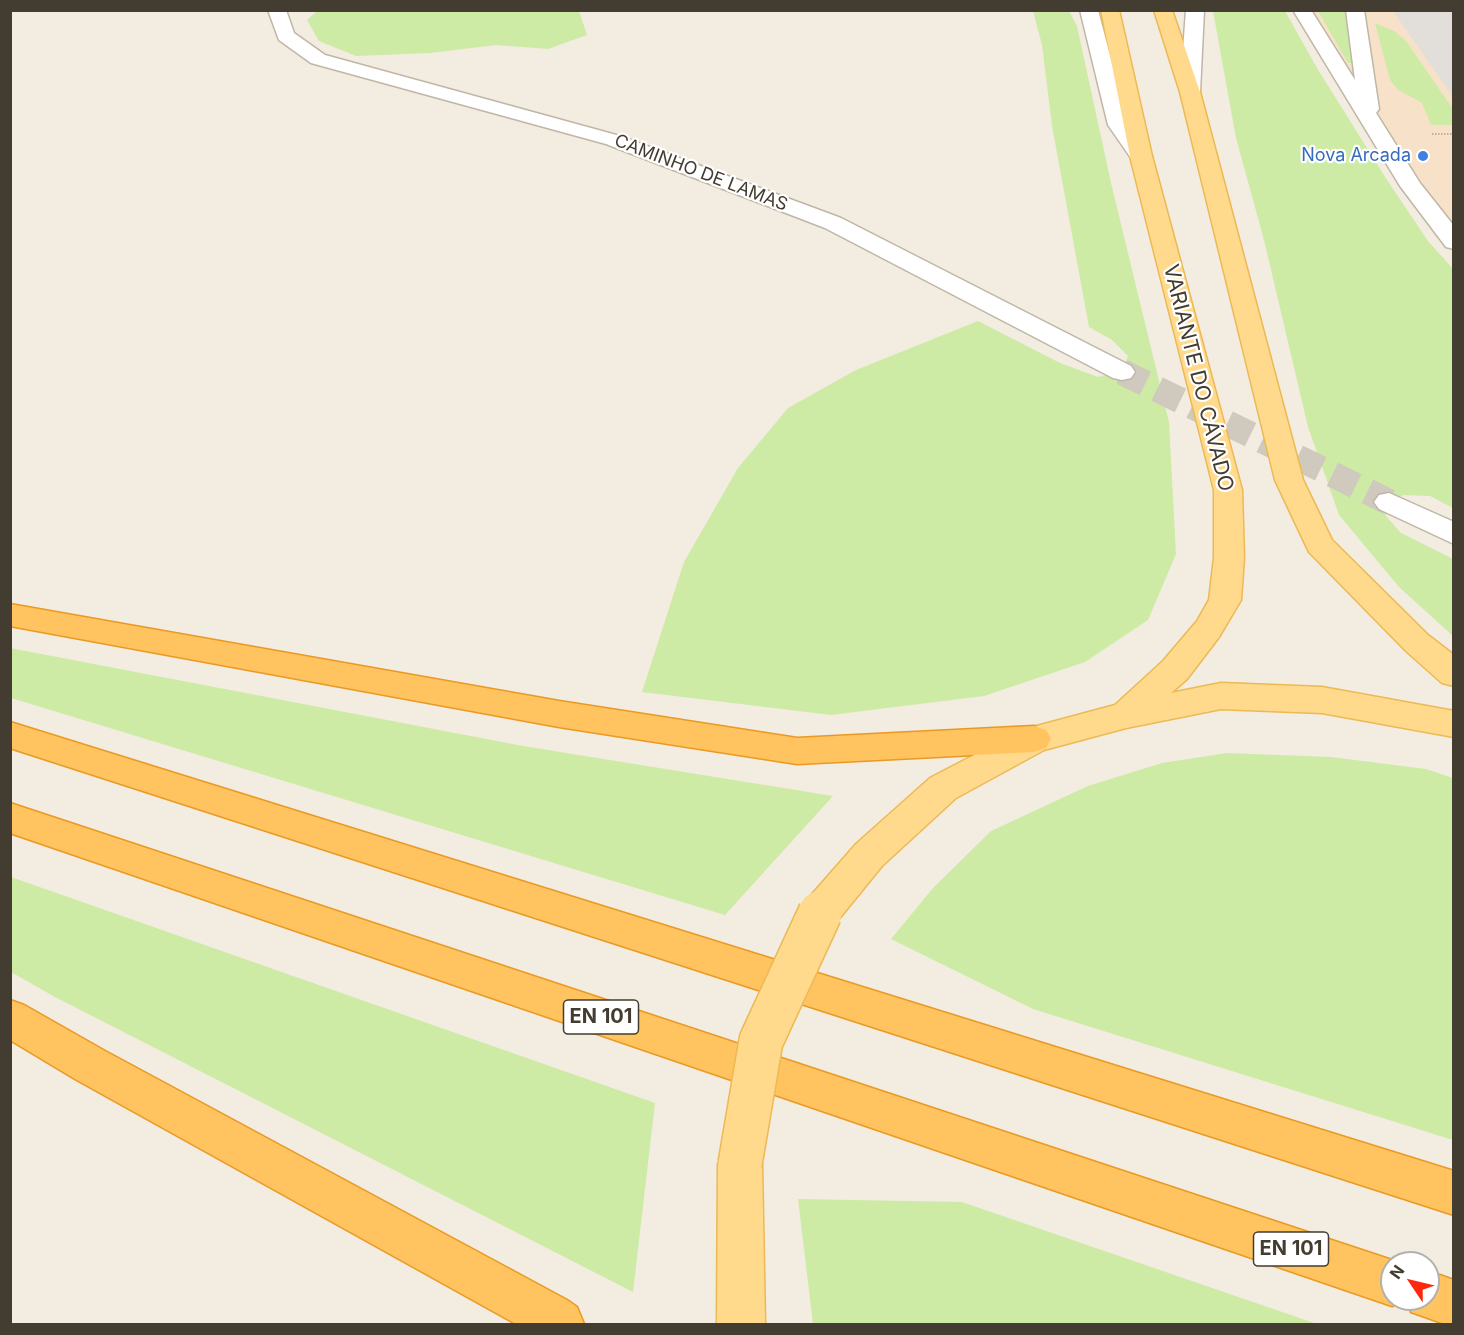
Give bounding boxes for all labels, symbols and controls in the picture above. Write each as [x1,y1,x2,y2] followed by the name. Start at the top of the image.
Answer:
[611,130,791,216] street label: CAMINHO DE LAMAS
[1301,145,1411,167] place label: Nova Arcada
[1416,149,1430,163] marker: Nova Arcada
[1158,262,1238,494] street label: VARIANTE DO CÁVADO
[564,1000,638,1034] road number: EN 101
[1254,1232,1328,1266] road number: EN 101
[1380,1251,1440,1311] north arrow
[1385,1261,1409,1283] text: N

